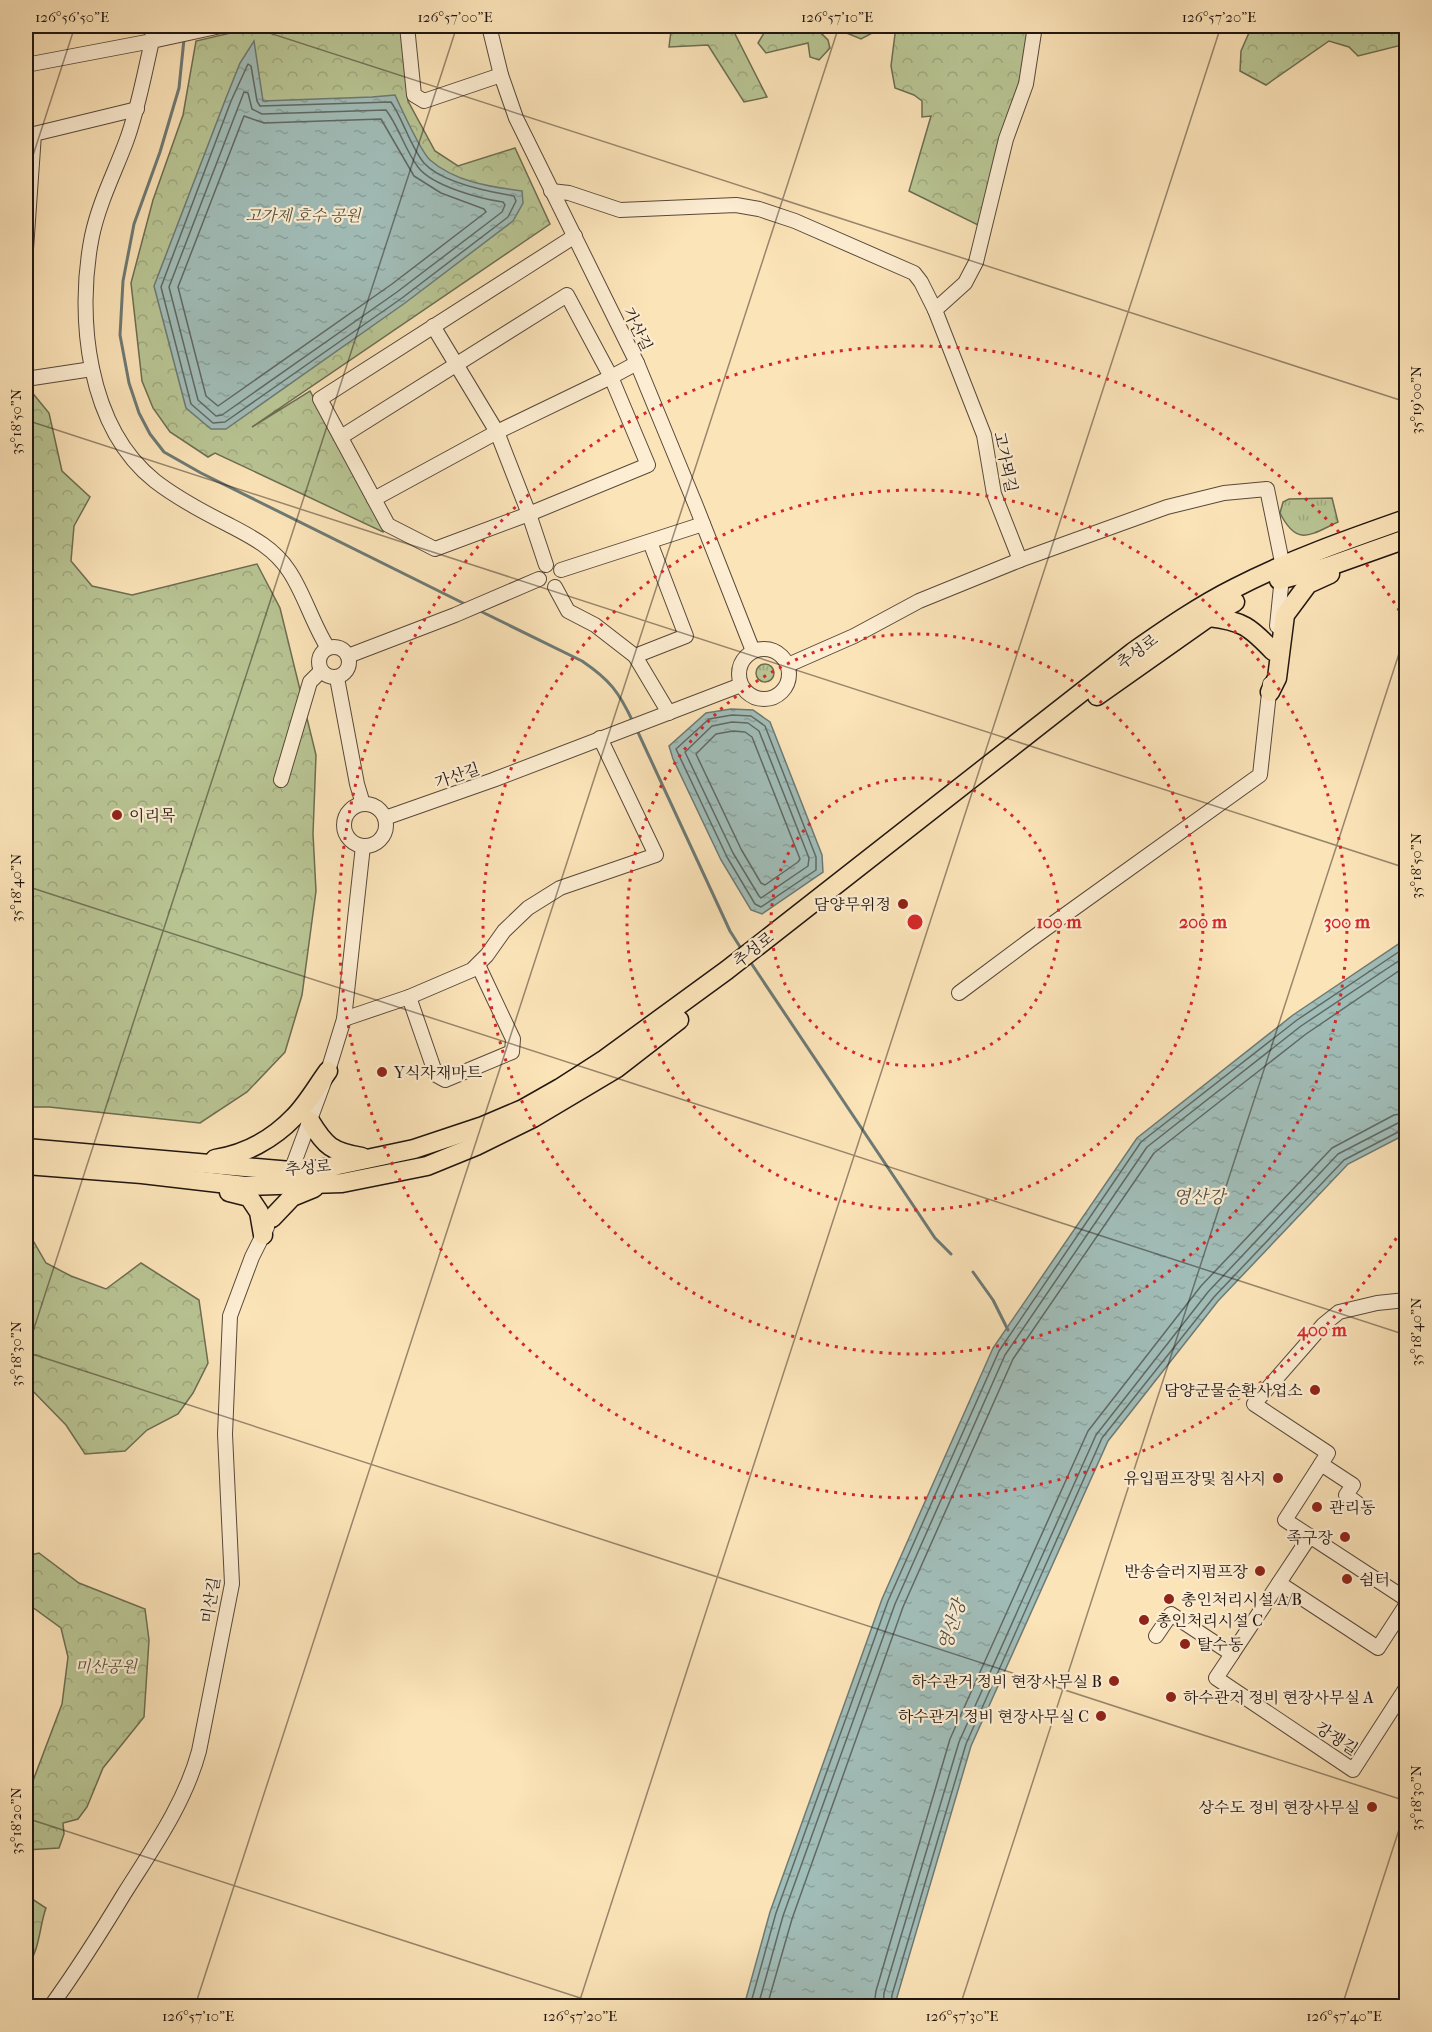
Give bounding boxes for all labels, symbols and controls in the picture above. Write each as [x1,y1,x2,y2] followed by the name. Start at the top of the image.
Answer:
[35,8,109,26] text: 126°56'50"E
[417,8,493,26] text: 126°57'00"E
[801,8,873,26] text: 126°57'10"E
[1182,8,1256,26] text: 126°57'20"E
[245,206,362,225] park label: 고가제 호수 공원
[619,304,656,354] street label: 가산길
[1407,365,1425,434] text: 35°19'00"N
[7,388,25,455] text: 35°18'50"N
[990,430,1021,494] street label: 고가뫼길
[1113,630,1162,673] street label: 추성로
[432,759,482,792] street label: 가산길
[129,806,175,825] place label: 이리목
[110,808,124,822] marker: 이리목
[1407,832,1425,899] text: 35°18'50"N
[7,853,25,922] text: 35°18'40"N
[814,895,891,914] place label: 담양무위정
[896,897,910,911] marker: 담양무위정
[905,912,925,932] centre of rings
[1036,912,1083,933] text: 100 m
[1179,912,1228,933] text: 200 m
[1324,912,1371,933] text: 300 m
[729,927,778,971] street label: 추성로
[393,1063,483,1082] place label: Y식자재마트
[375,1065,389,1079] marker: Y식자재마트
[284,1156,333,1179] street label: 추성로
[1173,1187,1228,1208] water label: 영산강
[1407,1297,1425,1366] text: 35°18'40"N
[7,1320,25,1387] text: 35°18'30"N
[1296,1320,1348,1341] text: 400 m
[1164,1381,1303,1400] place label: 담양군물순환사업소
[1308,1383,1322,1397] marker: 담양군물순환사업소
[1123,1469,1266,1488] place label: 유입펌프장및 침사지
[1271,1471,1285,1485] marker: 유입펌프장및 침사지
[1329,1498,1376,1517] place label: 관리동
[1310,1500,1324,1514] marker: 관리동
[1287,1528,1334,1547] place label: 족구장
[1338,1530,1352,1544] marker: 족구장
[1124,1562,1249,1581] place label: 반송슬러지펌프장
[1253,1564,1267,1578] marker: 반송슬러지펌프장
[1359,1570,1390,1589] place label: 쉼터
[1340,1572,1354,1586] marker: 쉼터
[197,1576,224,1624] street label: 미산길
[1181,1590,1302,1609] place label: 총인처리시설 A/B
[1162,1592,1176,1606] marker: 총인처리시설 A/B
[934,1595,971,1653] water label: 영산강
[1156,1611,1263,1630] place label: 총인처리시설 C
[1137,1613,1151,1627] marker: 총인처리시설 C
[1197,1635,1244,1654] place label: 탈수동
[1178,1637,1192,1651] marker: 탈수동
[75,1657,138,1676] park label: 미산공원
[911,1672,1102,1691] place label: 하수관거 정비 현장사무실 B
[1107,1674,1121,1688] marker: 하수관거 정비 현장사무실 B
[1183,1688,1374,1707] place label: 하수관거 정비 현장사무실 A
[1164,1690,1178,1704] marker: 하수관거 정비 현장사무실 A
[898,1707,1089,1726] place label: 하수관거 정비 현장사무실 C
[1094,1709,1108,1723] marker: 하수관거 정비 현장사무실 C
[1312,1718,1361,1759] street label: 강쟁길
[1407,1764,1425,1831] text: 35°18'30"N
[7,1787,25,1855] text: 35°18'20"N
[1199,1798,1360,1817] place label: 상수도 정비 현장사무실
[1365,1800,1379,1814] marker: 상수도 정비 현장사무실
[162,2007,234,2025] text: 126°57'10"E
[543,2007,617,2025] text: 126°57'20"E
[925,2007,999,2025] text: 126°57'30"E
[1306,2007,1382,2025] text: 126°57'40"E

